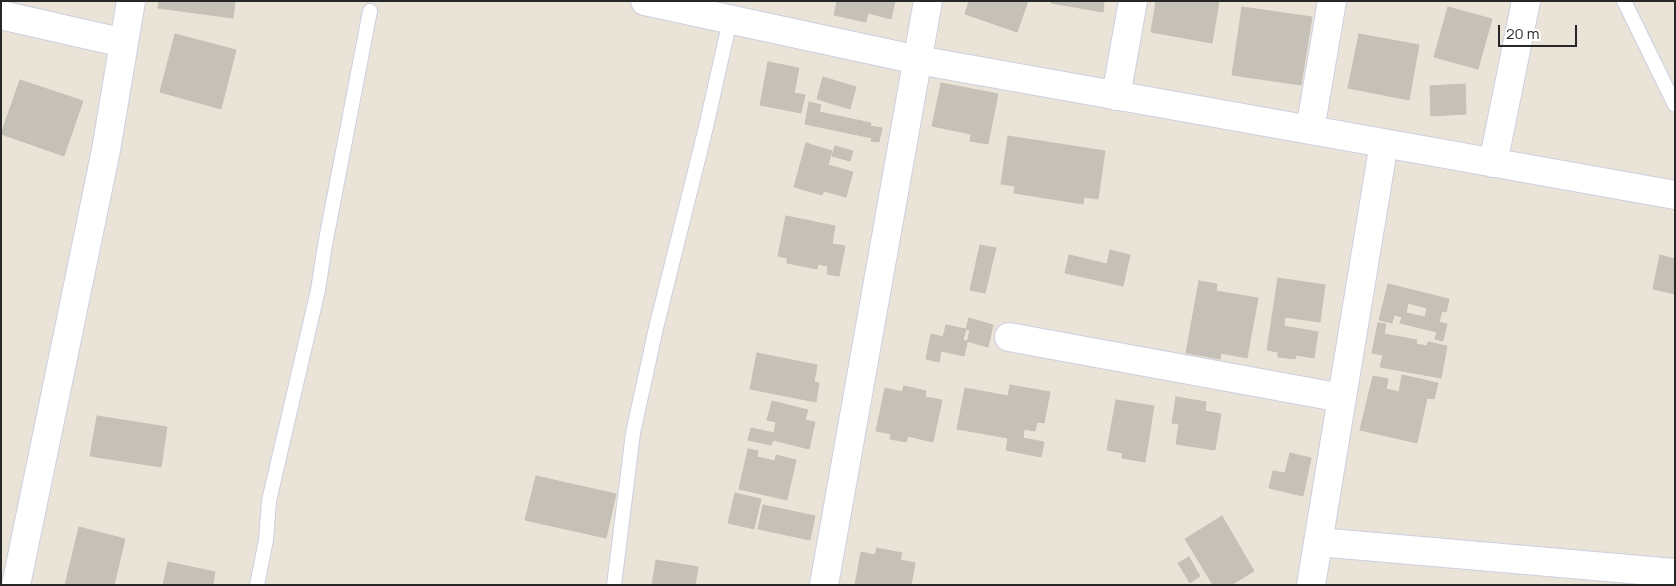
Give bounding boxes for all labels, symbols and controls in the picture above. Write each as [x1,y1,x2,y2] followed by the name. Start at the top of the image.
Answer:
[1501,15,1580,47] scale bar
[1506,23,1539,44] text: 20 m

